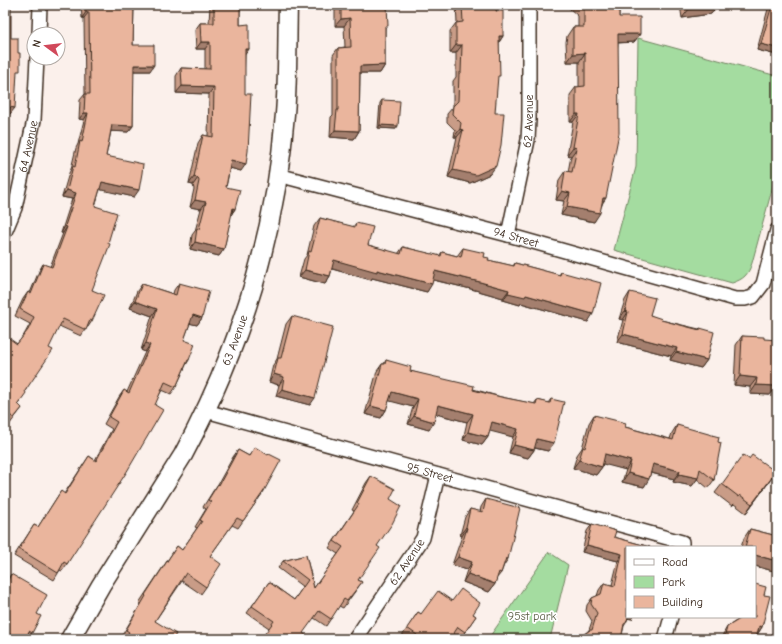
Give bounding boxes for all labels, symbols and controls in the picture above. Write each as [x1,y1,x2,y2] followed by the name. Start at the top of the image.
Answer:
[26,26,66,66] north arrow
[30,38,44,49] text: N
[520,94,536,149] street label: 62 Avenue
[16,119,41,174] street label: 64 Avenue
[492,224,541,250] street label: 94 Street
[219,313,251,368] street label: 63 Avenue
[405,460,455,486] street label: 95 Street
[386,536,428,588] street label: 62 Avenue
[626,546,756,618] legend
[662,555,688,569] text: Road
[662,575,685,589] text: Park
[662,595,703,609] text: Building
[508,609,556,623] park label: 95st park

